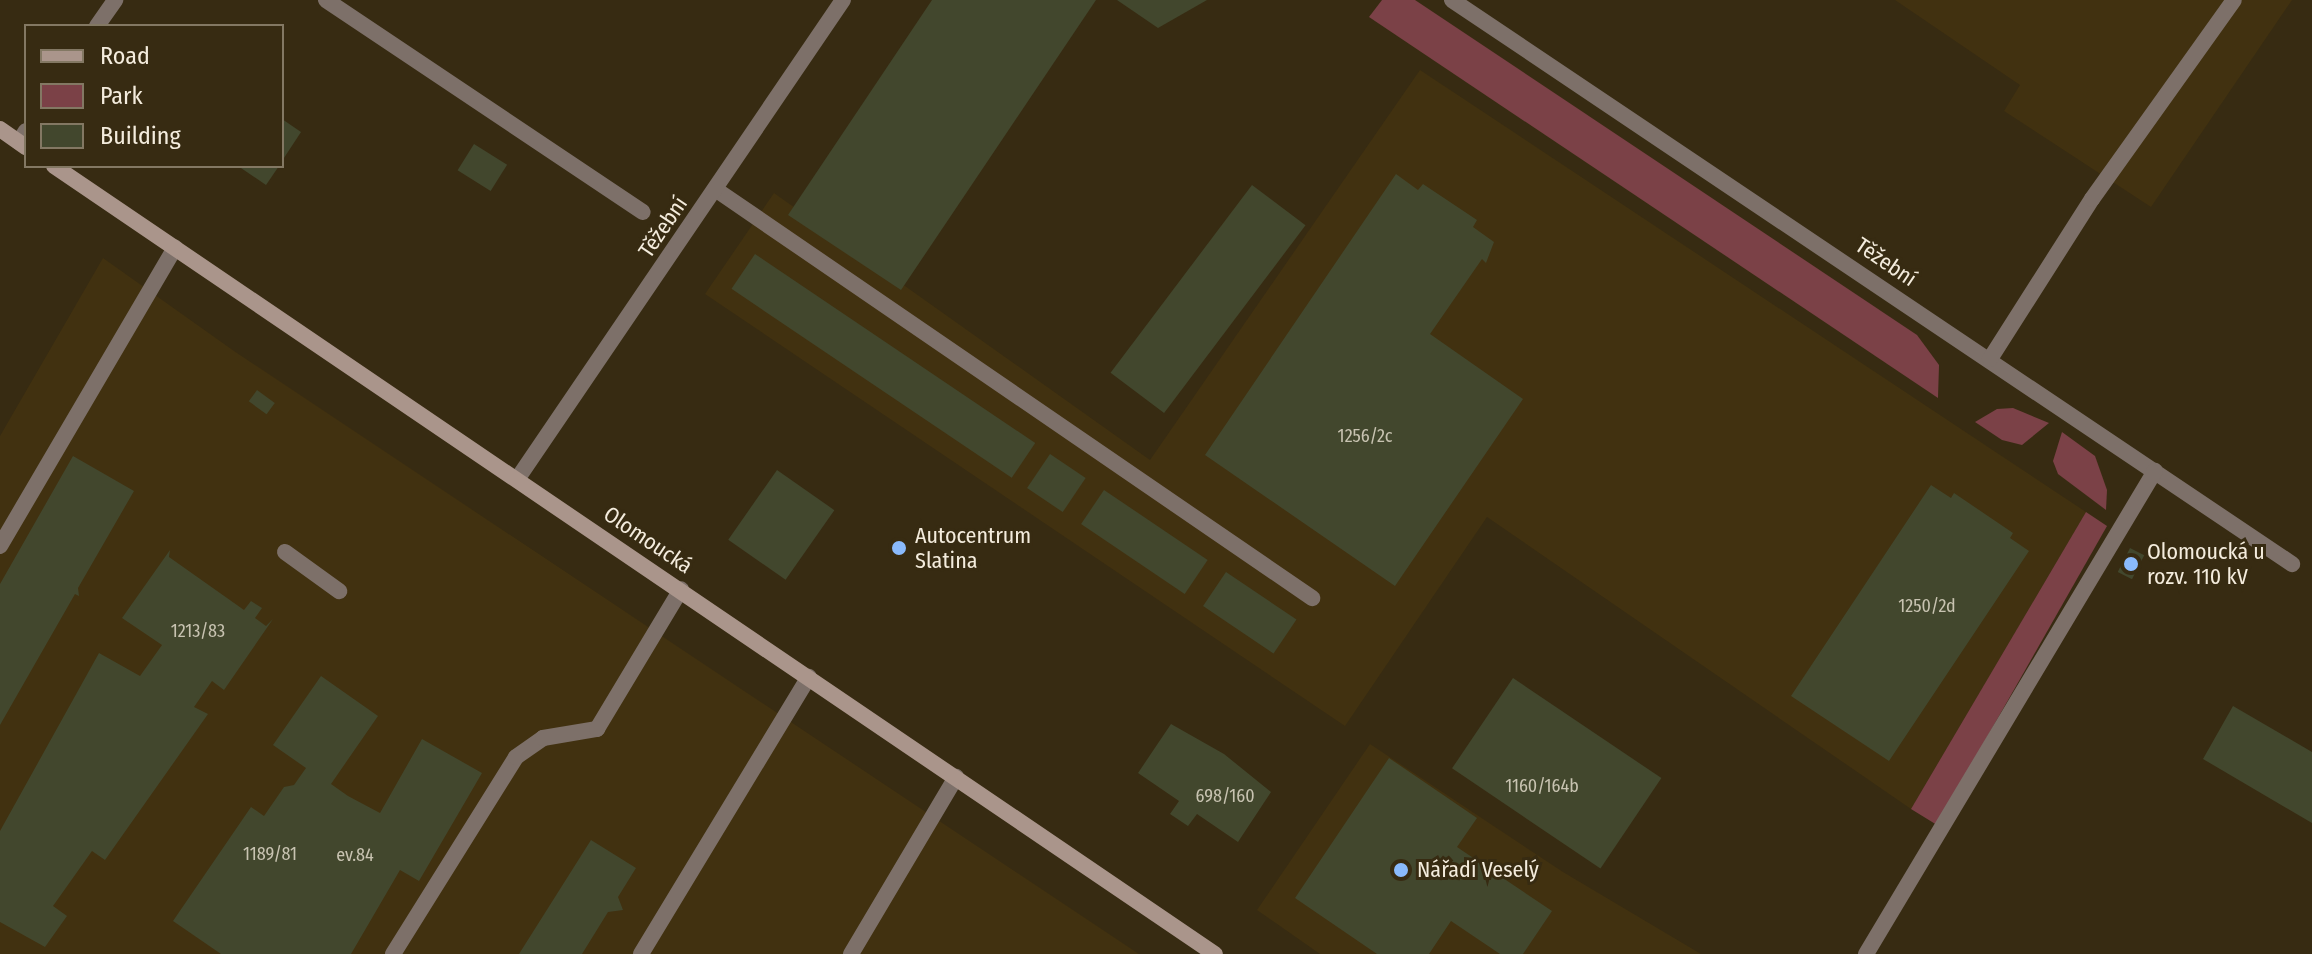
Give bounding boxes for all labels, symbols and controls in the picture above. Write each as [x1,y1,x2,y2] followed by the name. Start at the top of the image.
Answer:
[24,24,284,168] legend
[100,42,150,70] text: Road
[100,82,143,110] text: Park
[100,122,181,150] text: Building
[633,191,693,263] street label: Těžební
[1850,232,1922,292] street label: Těžební
[1338,425,1392,447] house number: 1256/2c
[599,501,697,579] street label: Olomoucká
[915,522,1031,574] place label: Autocentrum Slatina
[2147,538,2265,590] place label: Olomoucká u rozv. 110 kV
[890,539,908,557] marker: Autocentrum Slatina
[2122,555,2140,573] marker: Olomoucká u rozv. 110 kV
[1898,595,1956,617] house number: 1250/2d
[171,620,225,642] house number: 1213/83
[1505,775,1579,797] house number: 1160/164b
[1195,785,1255,807] house number: 698/160
[243,843,297,865] house number: 1189/81
[336,844,374,866] house number: ev.84
[1417,857,1539,883] place label: Nářadí Veselý
[1392,861,1410,879] marker: Nářadí Veselý

